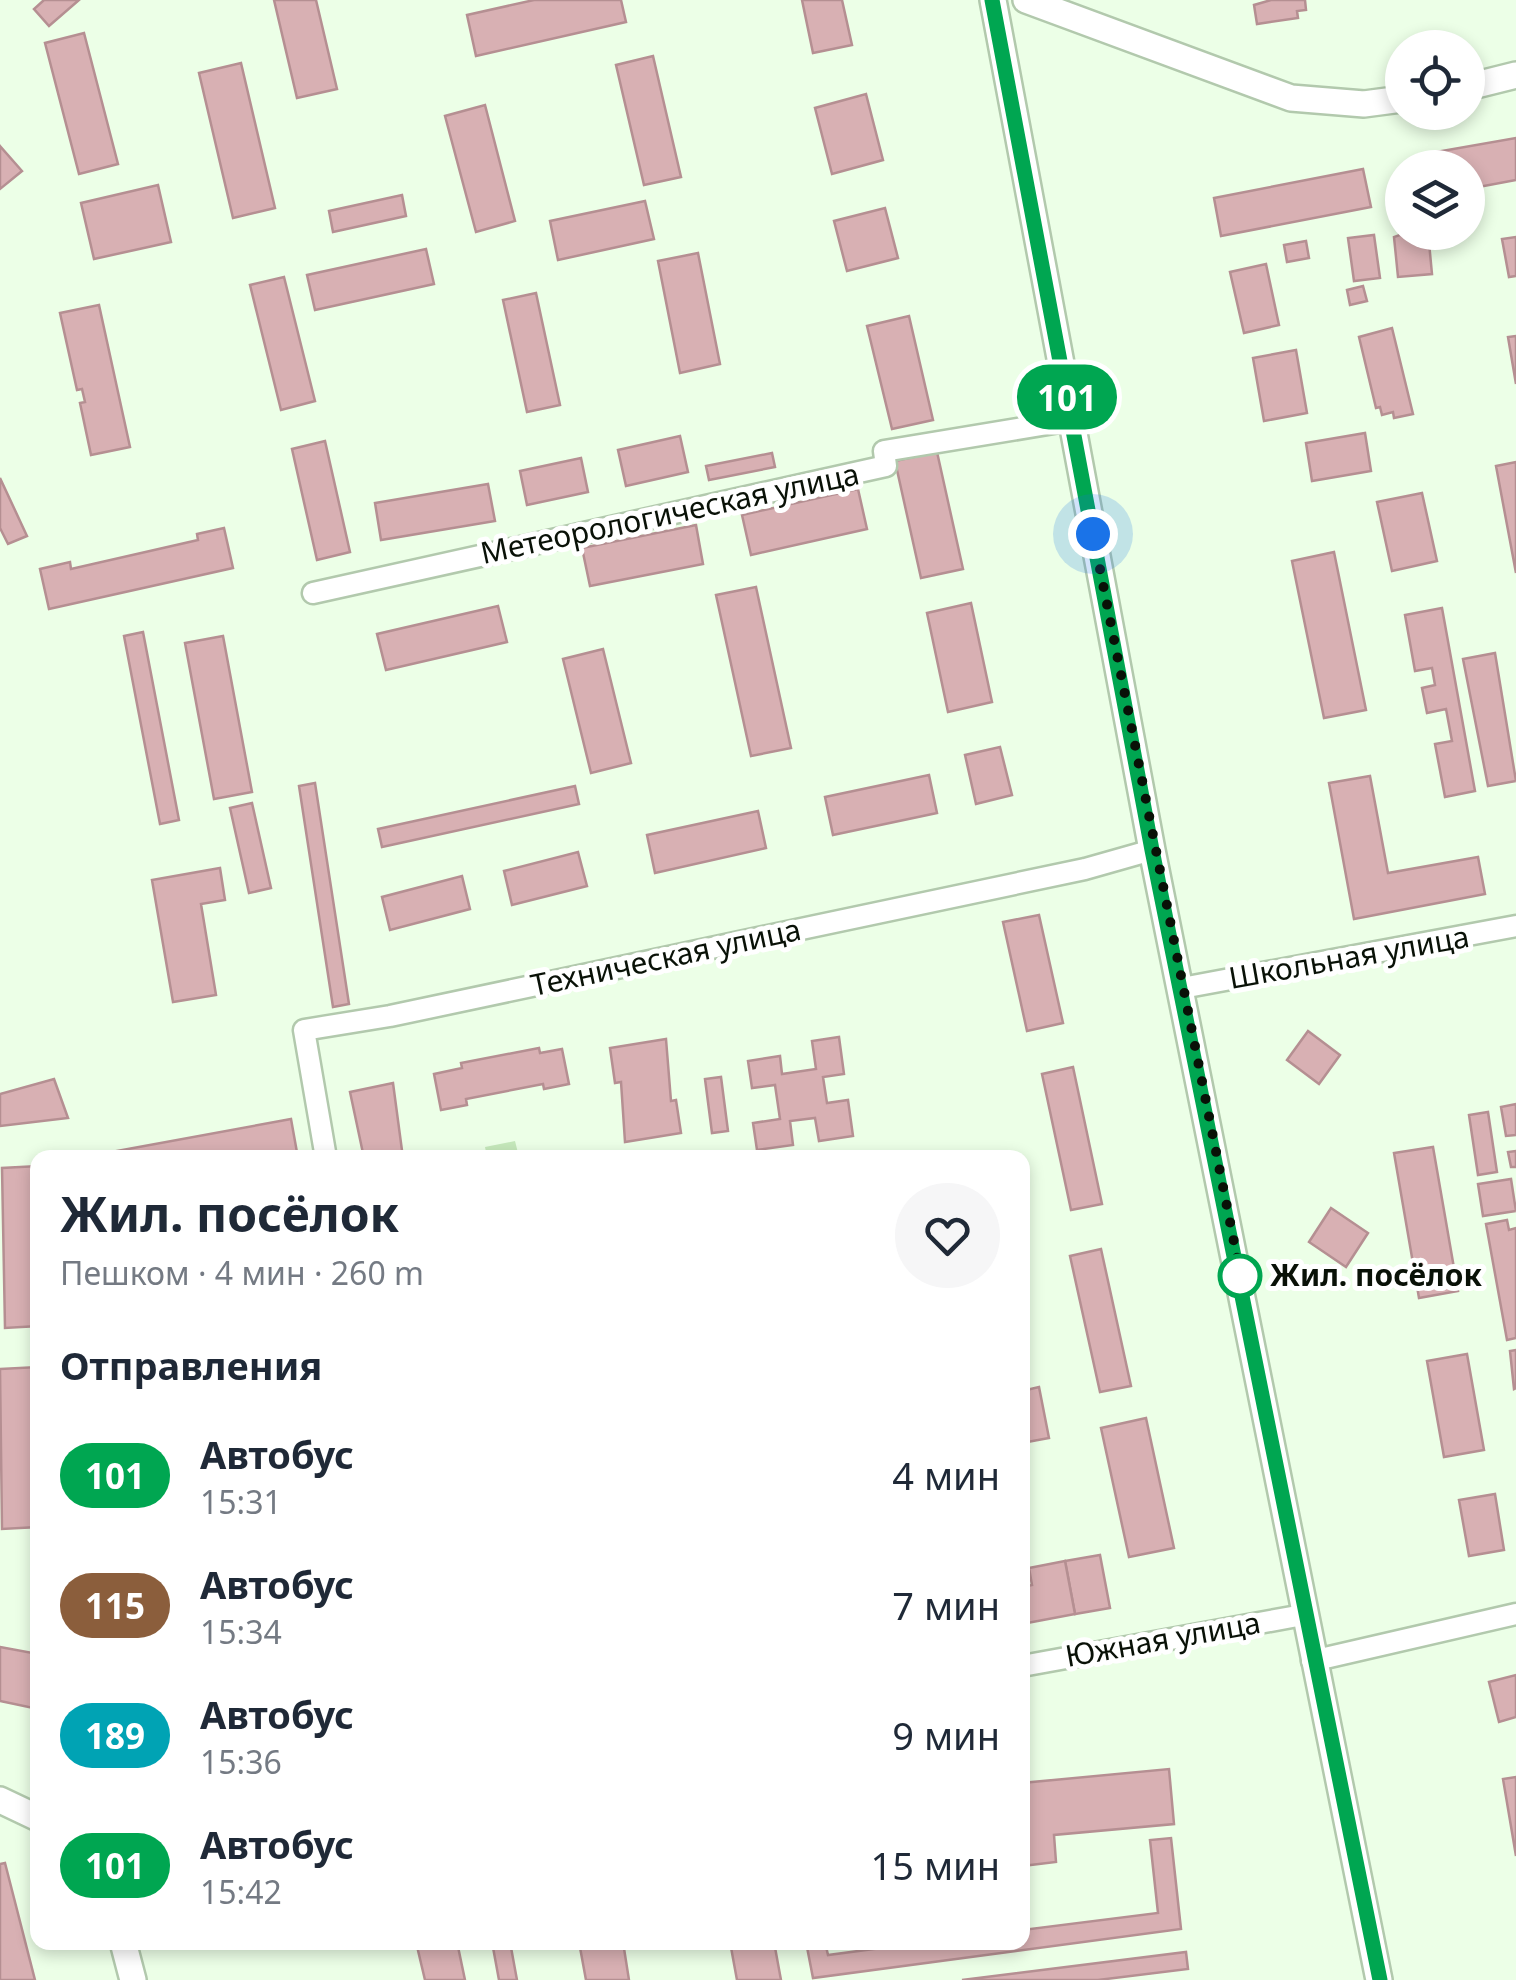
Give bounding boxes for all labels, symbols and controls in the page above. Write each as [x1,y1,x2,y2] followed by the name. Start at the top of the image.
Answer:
[1385,30,1485,250] map controls
[1385,30,1485,130] button: locate
[1385,150,1485,250] button: layers
[1010,364,1124,430] line badge: 101
[1037,374,1097,421] text: 101
[477,452,863,573] street label: Метеорологическая улица
[1068,509,1118,559] your location
[527,908,804,1005] street label: Техническая улица
[1225,915,1472,998] street label: Школьная улица
[60,1181,399,1246] text: Жил. посёлок
[895,1183,1000,1288] button: heart
[60,1251,424,1294] text: Пешком · 4 мин · 260 m
[1270,1254,1482,1295] place label: Жил. посёлок
[1219,1255,1261,1297] marker: Жил. посёлок
[60,1339,322,1391] text: Отправления
[200,1428,354,1480] text: Автобус
[892,1449,1000,1501] text: 4 мин
[85,1452,145,1499] text: 101
[200,1480,282,1523] text: 15:31
[200,1558,354,1610] text: Автобус
[892,1579,1000,1631] text: 7 мин
[85,1582,145,1629] text: 115
[1062,1601,1264,1676] street label: Южная улица
[200,1610,282,1653] text: 15:34
[200,1688,354,1740] text: Автобус
[892,1709,1000,1761] text: 9 мин
[85,1712,145,1759] text: 189
[200,1740,282,1783] text: 15:36
[200,1818,354,1870] text: Автобус
[871,1839,1000,1891] text: 15 мин
[85,1842,145,1889] text: 101
[200,1870,282,1913] text: 15:42

